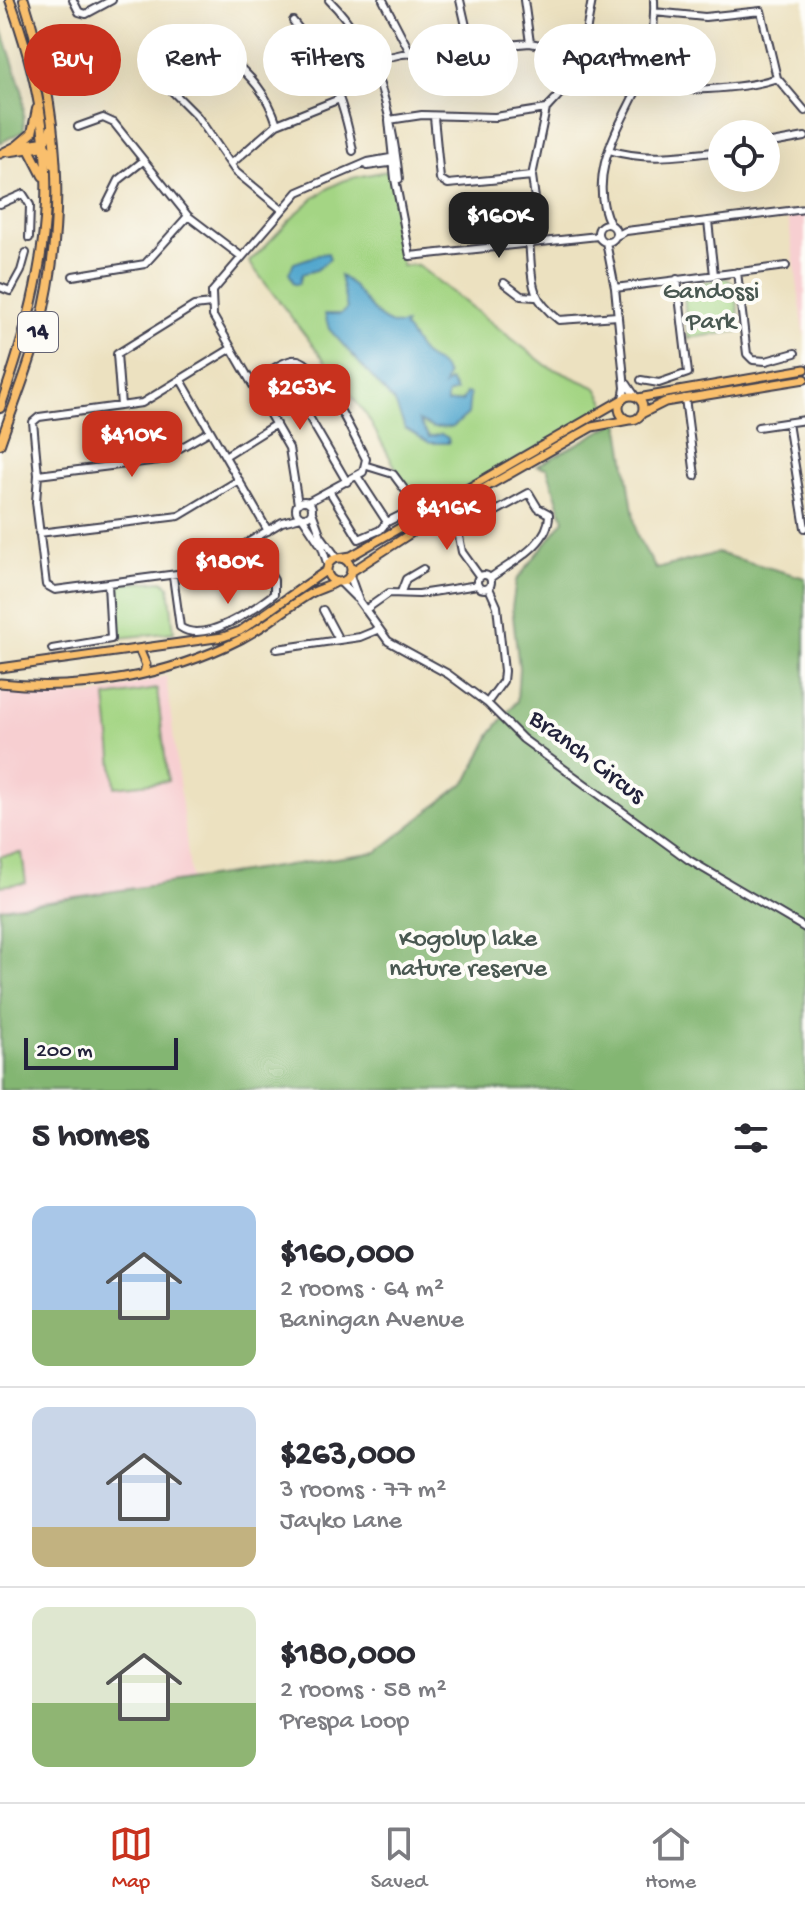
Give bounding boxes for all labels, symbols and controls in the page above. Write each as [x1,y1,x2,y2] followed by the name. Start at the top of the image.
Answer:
[24,24,121,96] chip: Buy
[137,24,247,96] chip: Rent
[263,24,392,96] chip: Filters
[408,24,518,96] chip: New
[534,24,716,96] chip: Apartment
[708,120,780,192] map controls
[708,120,780,192] button: locate
[443,192,555,260] pin: $160K
[467,202,531,233] text: $160K
[663,278,759,339] park label: Gandossi Park
[18,312,58,352] road number: 14
[244,364,356,432] pin: $263K
[267,374,333,405] text: $263K
[76,411,188,479] pin: $410K
[100,421,164,452] text: $410K
[391,484,503,552] pin: $416K
[416,494,478,525] text: $416K
[172,538,284,606] pin: $180K
[195,548,261,579] text: $180K
[521,704,651,813] street label: Branch Circus
[389,925,548,986] park label: Kogolup lake nature reserve
[24,1034,178,1070] scale bar
[36,1039,93,1065] text: 200 m
[729,1116,773,1160] icon: filters
[32,1118,148,1158] text: 5 homes
[280,1235,414,1275] text: $160,000
[96,1238,192,1334] icon: home
[280,1275,444,1306] text: 2 rooms · 64 m²
[280,1306,464,1337] text: Baningan Avenue
[280,1436,415,1476] text: $263,000
[96,1439,192,1535] icon: home
[280,1476,446,1507] text: 3 rooms · 77 m²
[280,1507,402,1538] text: Jayko Lane
[280,1636,416,1676] text: $180,000
[96,1639,192,1735] icon: home
[280,1676,446,1707] text: 2 rooms · 58 m²
[280,1707,409,1738] text: Prespa Loop
[109,1822,153,1896] tab: Map
[371,1822,427,1896] tab: Saved
[645,1822,696,1896] tab: Home

